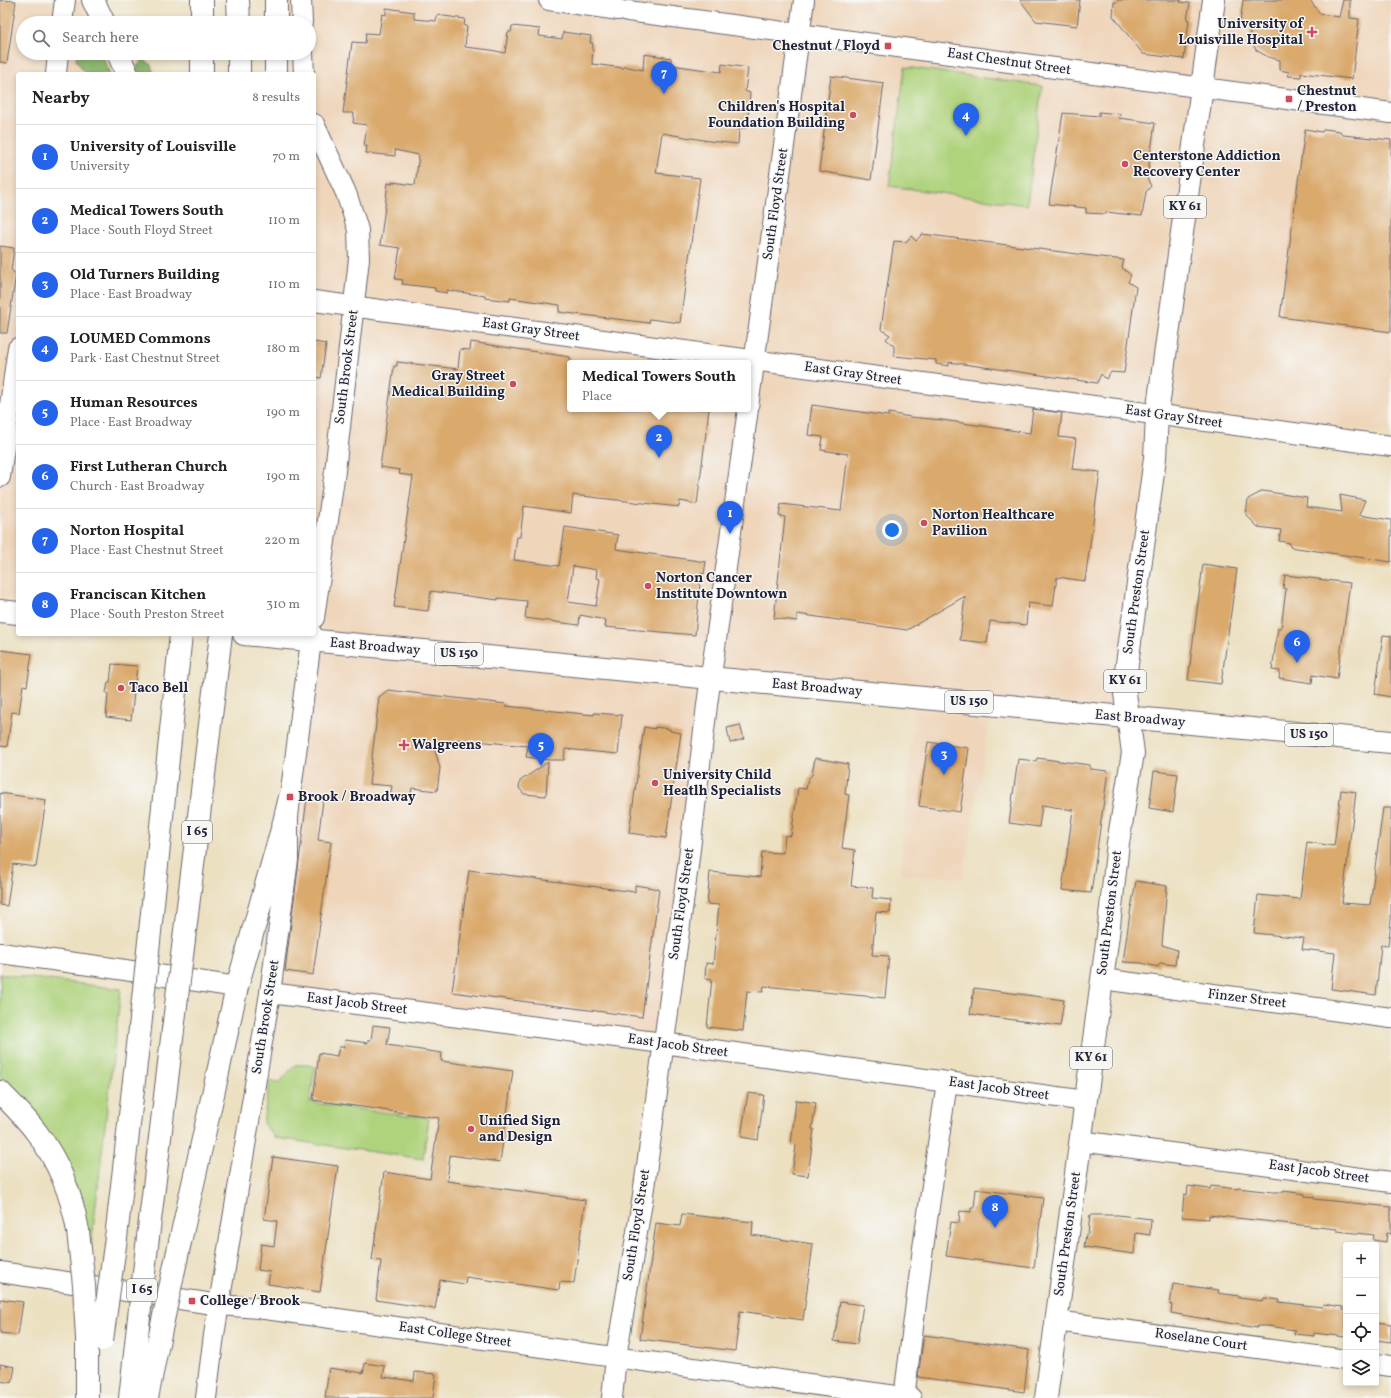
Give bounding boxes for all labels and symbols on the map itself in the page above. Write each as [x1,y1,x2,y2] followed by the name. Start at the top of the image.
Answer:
[1178,15,1304,50] place label: University of Louisville Hospital
[1306,26,1318,38] marker: University of Louisville Hospital
[773,37,880,56] place label: Chestnut / Floyd
[883,41,893,51] marker: Chestnut / Floyd
[946,44,1072,80] street label: East Chestnut Street
[651,61,677,94] pin: 7
[1297,82,1357,117] place label: Chestnut / Preston
[1284,94,1294,104] marker: Chestnut / Preston
[708,98,845,133] place label: Children's Hospital Foundation Building
[953,103,979,136] pin: 4
[848,110,858,120] marker: Children's Hospital Foundation Building
[759,146,793,261] street label: South Floyd Street
[1133,147,1281,182] place label: Centerstone Addiction Recovery Center
[1120,159,1130,169] marker: Centerstone Addiction Recovery Center
[1164,196,1206,218] road number: KY 61
[331,308,363,426] street label: South Brook Street
[481,314,581,346] street label: East Gray Street
[803,358,903,390] street label: East Gray Street
[392,367,505,402] place label: Gray Street Medical Building
[508,379,518,389] marker: Gray Street Medical Building
[1124,401,1224,433] street label: East Gray Street
[646,425,672,458] pin: 2
[717,501,743,534] pin: 1
[932,506,1055,541] place label: Norton Healthcare Pavilion
[919,518,929,528] marker: Norton Healthcare Pavilion
[882,520,902,540] your location
[1119,528,1155,656] street label: South Preston Street
[656,569,787,604] place label: Norton Cancer Institute Downtown
[643,581,653,591] marker: Norton Cancer Institute Downtown
[1284,630,1310,663] pin: 6
[329,634,422,660] street label: East Broadway
[435,643,483,665] road number: US 150
[1104,670,1146,692] road number: KY 61
[771,675,864,701] street label: East Broadway
[129,679,188,698] place label: Taco Bell
[116,683,126,693] marker: Taco Bell
[945,691,993,713] road number: US 150
[1094,706,1187,732] street label: East Broadway
[1285,724,1333,746] road number: US 150
[528,733,554,766] pin: 5
[412,736,482,755] place label: Walgreens
[399,740,409,750] marker: Walgreens
[931,742,957,775] pin: 3
[663,766,781,801] place label: University Child Heatlh Specialists
[650,778,660,788] marker: University Child Heatlh Specialists
[298,788,416,807] place label: Brook / Broadway
[285,792,295,802] marker: Brook / Broadway
[182,821,212,843] road number: I 65
[665,846,699,961] street label: South Floyd Street
[1093,849,1127,977] street label: South Preston Street
[248,958,284,1076] street label: South Brook Street
[1207,985,1287,1013] street label: Finzer Street
[306,988,409,1020] street label: East Jacob Street
[626,1030,730,1062] street label: East Jacob Street
[1070,1047,1112,1069] road number: KY 61
[947,1073,1051,1105] street label: East Jacob Street
[479,1112,561,1147] place label: Unified Sign and Design
[466,1124,476,1134] marker: Unified Sign and Design
[1267,1156,1371,1188] street label: East Jacob Street
[619,1167,655,1282] street label: South Floyd Street
[1050,1170,1086,1298] street label: South Preston Street
[982,1195,1008,1228] pin: 8
[127,1279,157,1301] road number: I 65
[200,1292,300,1311] place label: College / Brook
[187,1296,197,1306] marker: College / Brook
[397,1318,513,1352] street label: East College Street
[1153,1324,1249,1356] street label: Roselane Court

